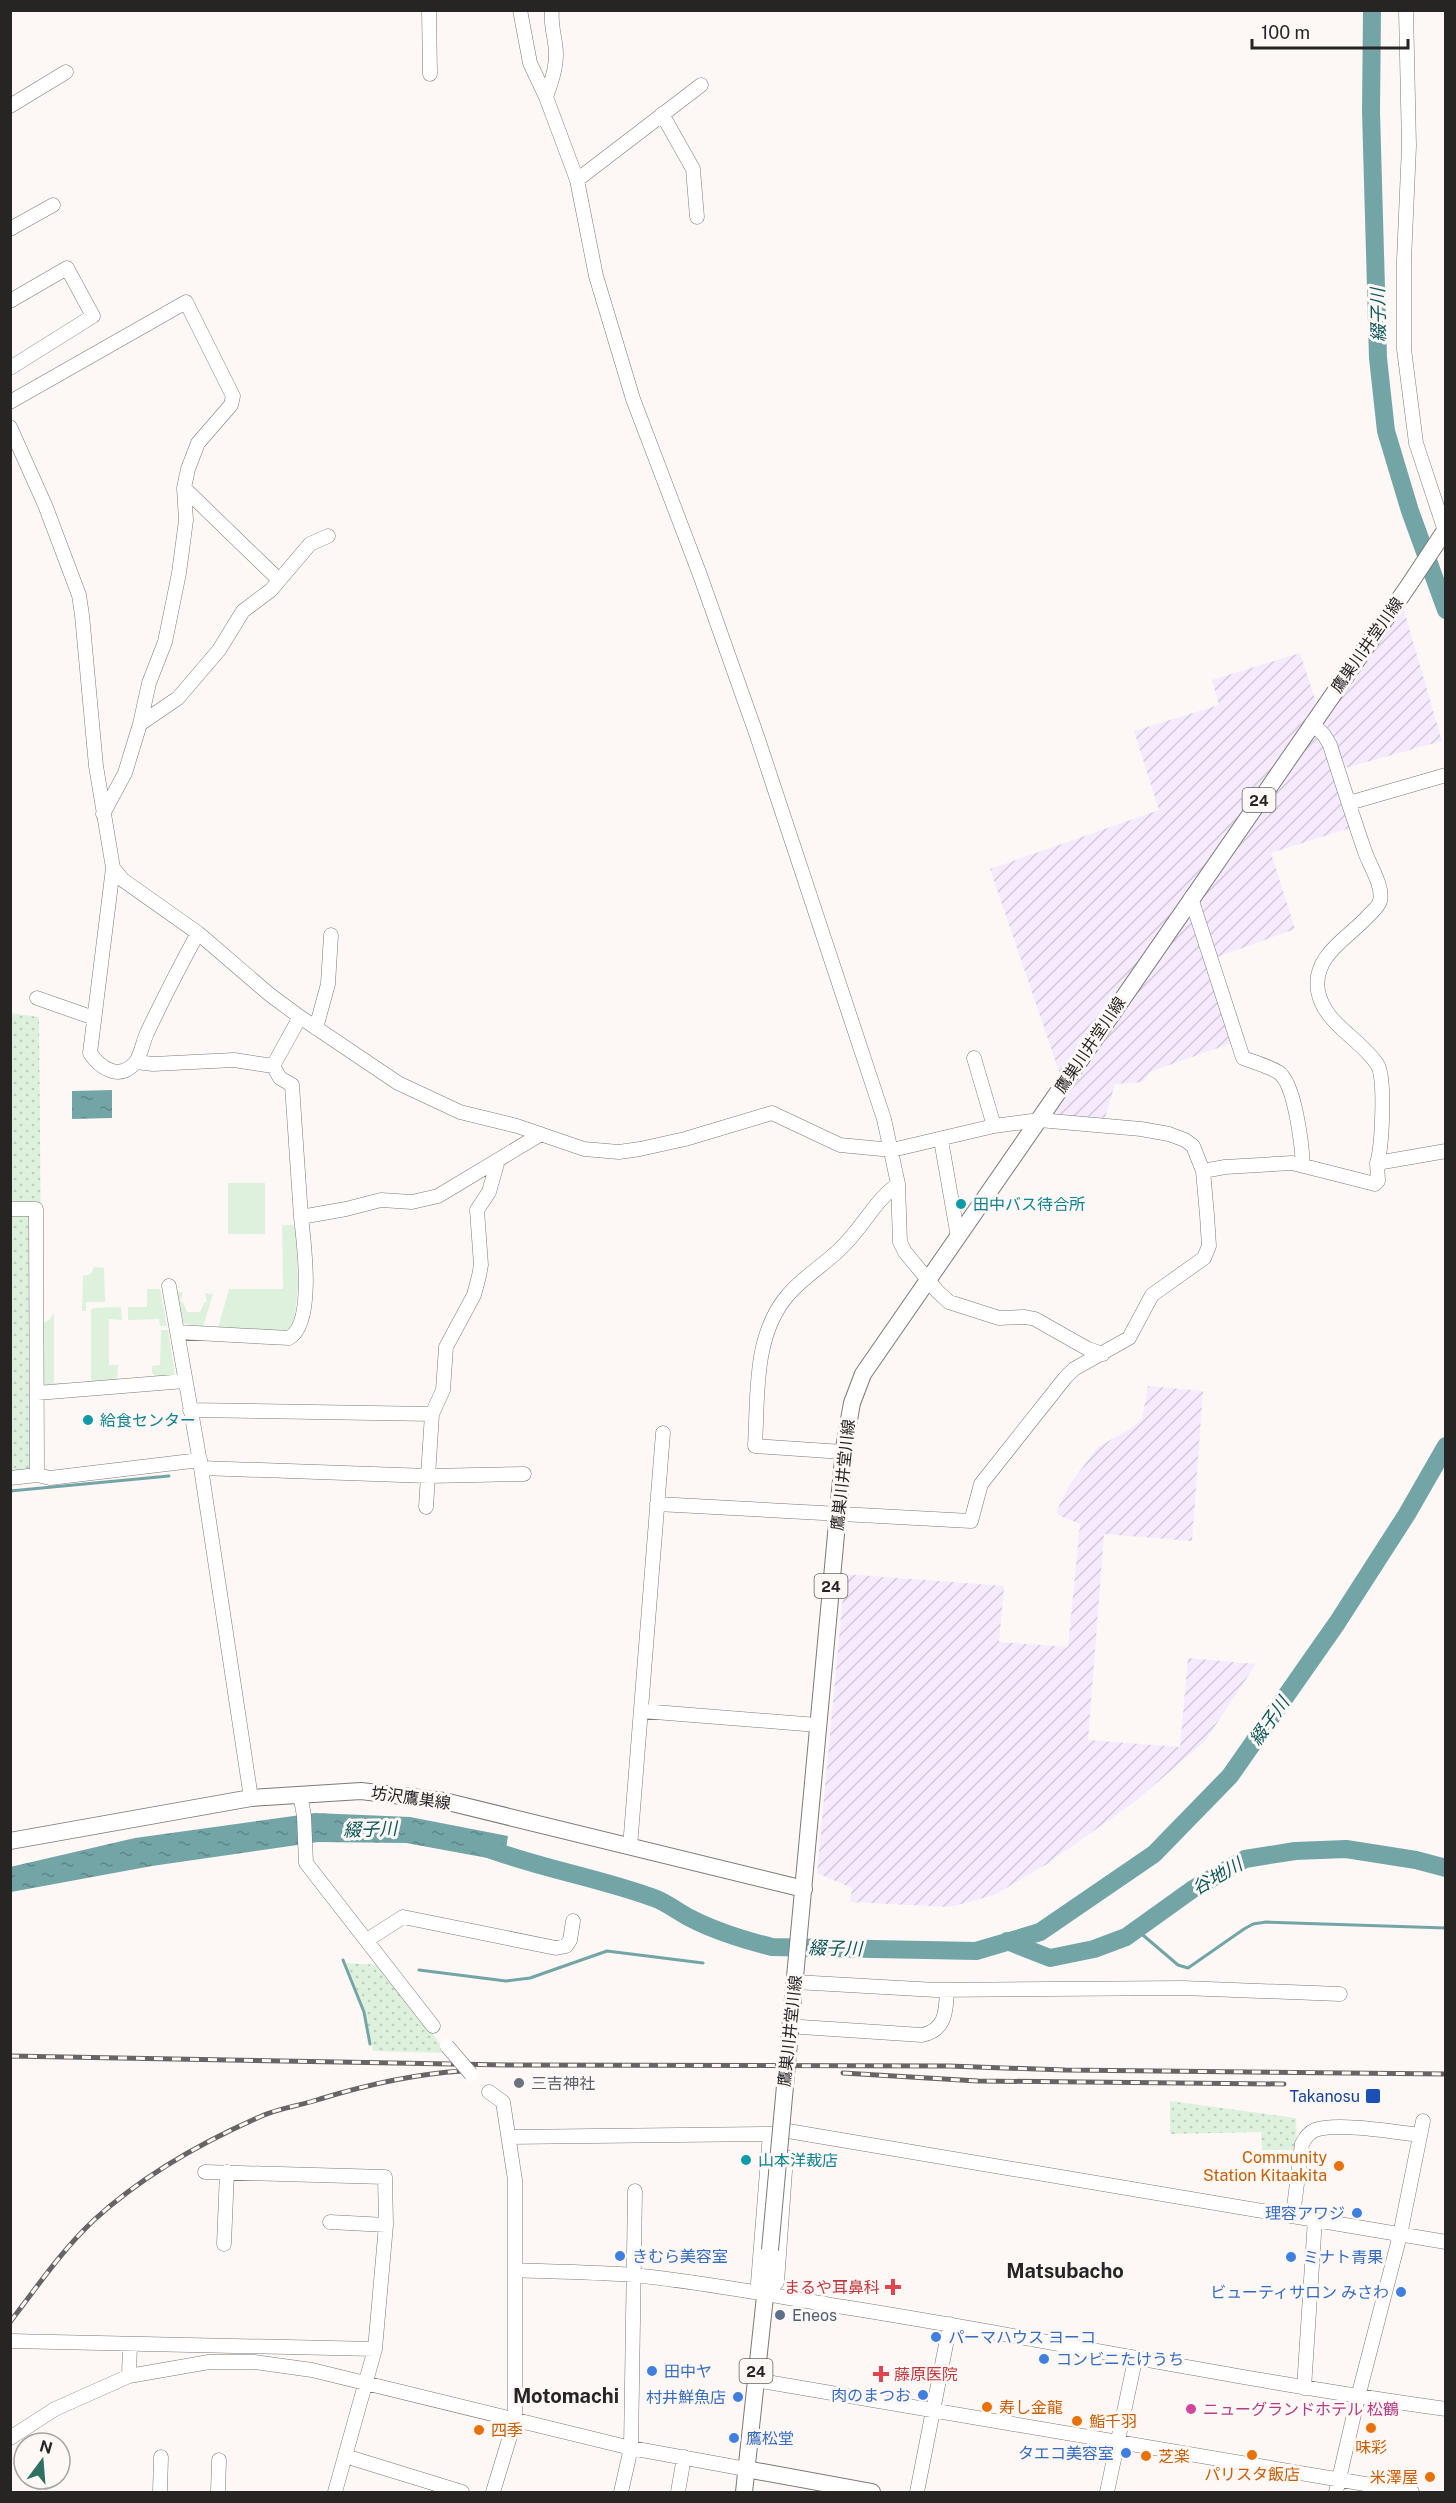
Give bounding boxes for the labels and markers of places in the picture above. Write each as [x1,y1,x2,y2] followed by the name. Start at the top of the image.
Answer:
[973,1195,1085,1214] place label: 田中バス待合所
[954,1197,968,1211] marker: 田中バス待合所
[100,1411,196,1430] place label: 給食センター
[81,1413,95,1427] marker: 給食センター
[531,2074,595,2093] place label: 三吉神社
[512,2076,526,2090] marker: 三吉神社
[1289,2087,1360,2106] place label: Takanosu
[1364,2087,1382,2105] marker: Takanosu
[1203,2148,1327,2185] place label: Community Station Kitaakita
[758,2151,838,2170] place label: 山本洋裁店
[739,2153,753,2167] marker: 山本洋裁店
[1332,2159,1346,2173] marker: Community Station Kitaakita
[1265,2204,1345,2223] place label: 理容アワジ
[1350,2206,1364,2220] marker: 理容アワジ
[632,2247,728,2266] place label: きむら美容室
[1303,2248,1383,2267] place label: ミナト青果
[613,2249,627,2263] marker: きむら美容室
[1284,2250,1298,2264] marker: ミナト青果
[784,2278,880,2297] place label: まるや耳鼻科
[884,2278,902,2296] marker: まるや耳鼻科
[1210,2283,1389,2302] place label: ビューティサロン みさわ
[1394,2285,1408,2299] marker: ビューティサロン みさわ
[792,2306,837,2325] place label: Eneos
[773,2308,787,2322] marker: Eneos
[948,2328,1096,2347] place label: パーマハウス ヨーコ
[929,2330,943,2344] marker: パーマハウス ヨーコ
[1056,2350,1184,2369] place label: コンビニたけうち
[1037,2352,1051,2366] marker: コンビニたけうち
[664,2362,712,2381] place label: 田中ヤ
[645,2364,659,2378] marker: 田中ヤ
[872,2365,890,2383] marker: 藤原医院
[894,2365,958,2384] place label: 藤原医院
[831,2386,911,2405] place label: 肉のまつお
[646,2388,726,2407] place label: 村井鮮魚店
[916,2388,930,2402] marker: 肉のまつお
[731,2390,745,2404] marker: 村井鮮魚店
[999,2398,1063,2417] place label: 寿し金龍
[980,2400,994,2414] marker: 寿し金龍
[1203,2400,1399,2419] place label: ニューグランドホテル 松鶴
[1184,2402,1198,2416] marker: ニューグランドホテル 松鶴
[1089,2412,1137,2431] place label: 鮨千羽
[1070,2414,1084,2428] marker: 鮨千羽
[491,2421,523,2440] place label: 四季
[1364,2421,1378,2435] marker: 味彩
[472,2423,486,2437] marker: 四季
[746,2429,794,2448] place label: 鷹松堂
[727,2431,741,2445] marker: 鷹松堂
[1355,2438,1387,2457] place label: 味彩
[1018,2444,1114,2463] place label: タエコ美容室
[1119,2446,1133,2460] marker: タエコ美容室
[1158,2447,1190,2466] place label: 芝楽
[1245,2448,1259,2462] marker: パリスタ飯店
[1139,2449,1153,2463] marker: 芝楽
[1204,2465,1300,2484] place label: パリスタ飯店
[1370,2468,1418,2487] place label: 米澤屋
[1423,2470,1437,2484] marker: 米澤屋

